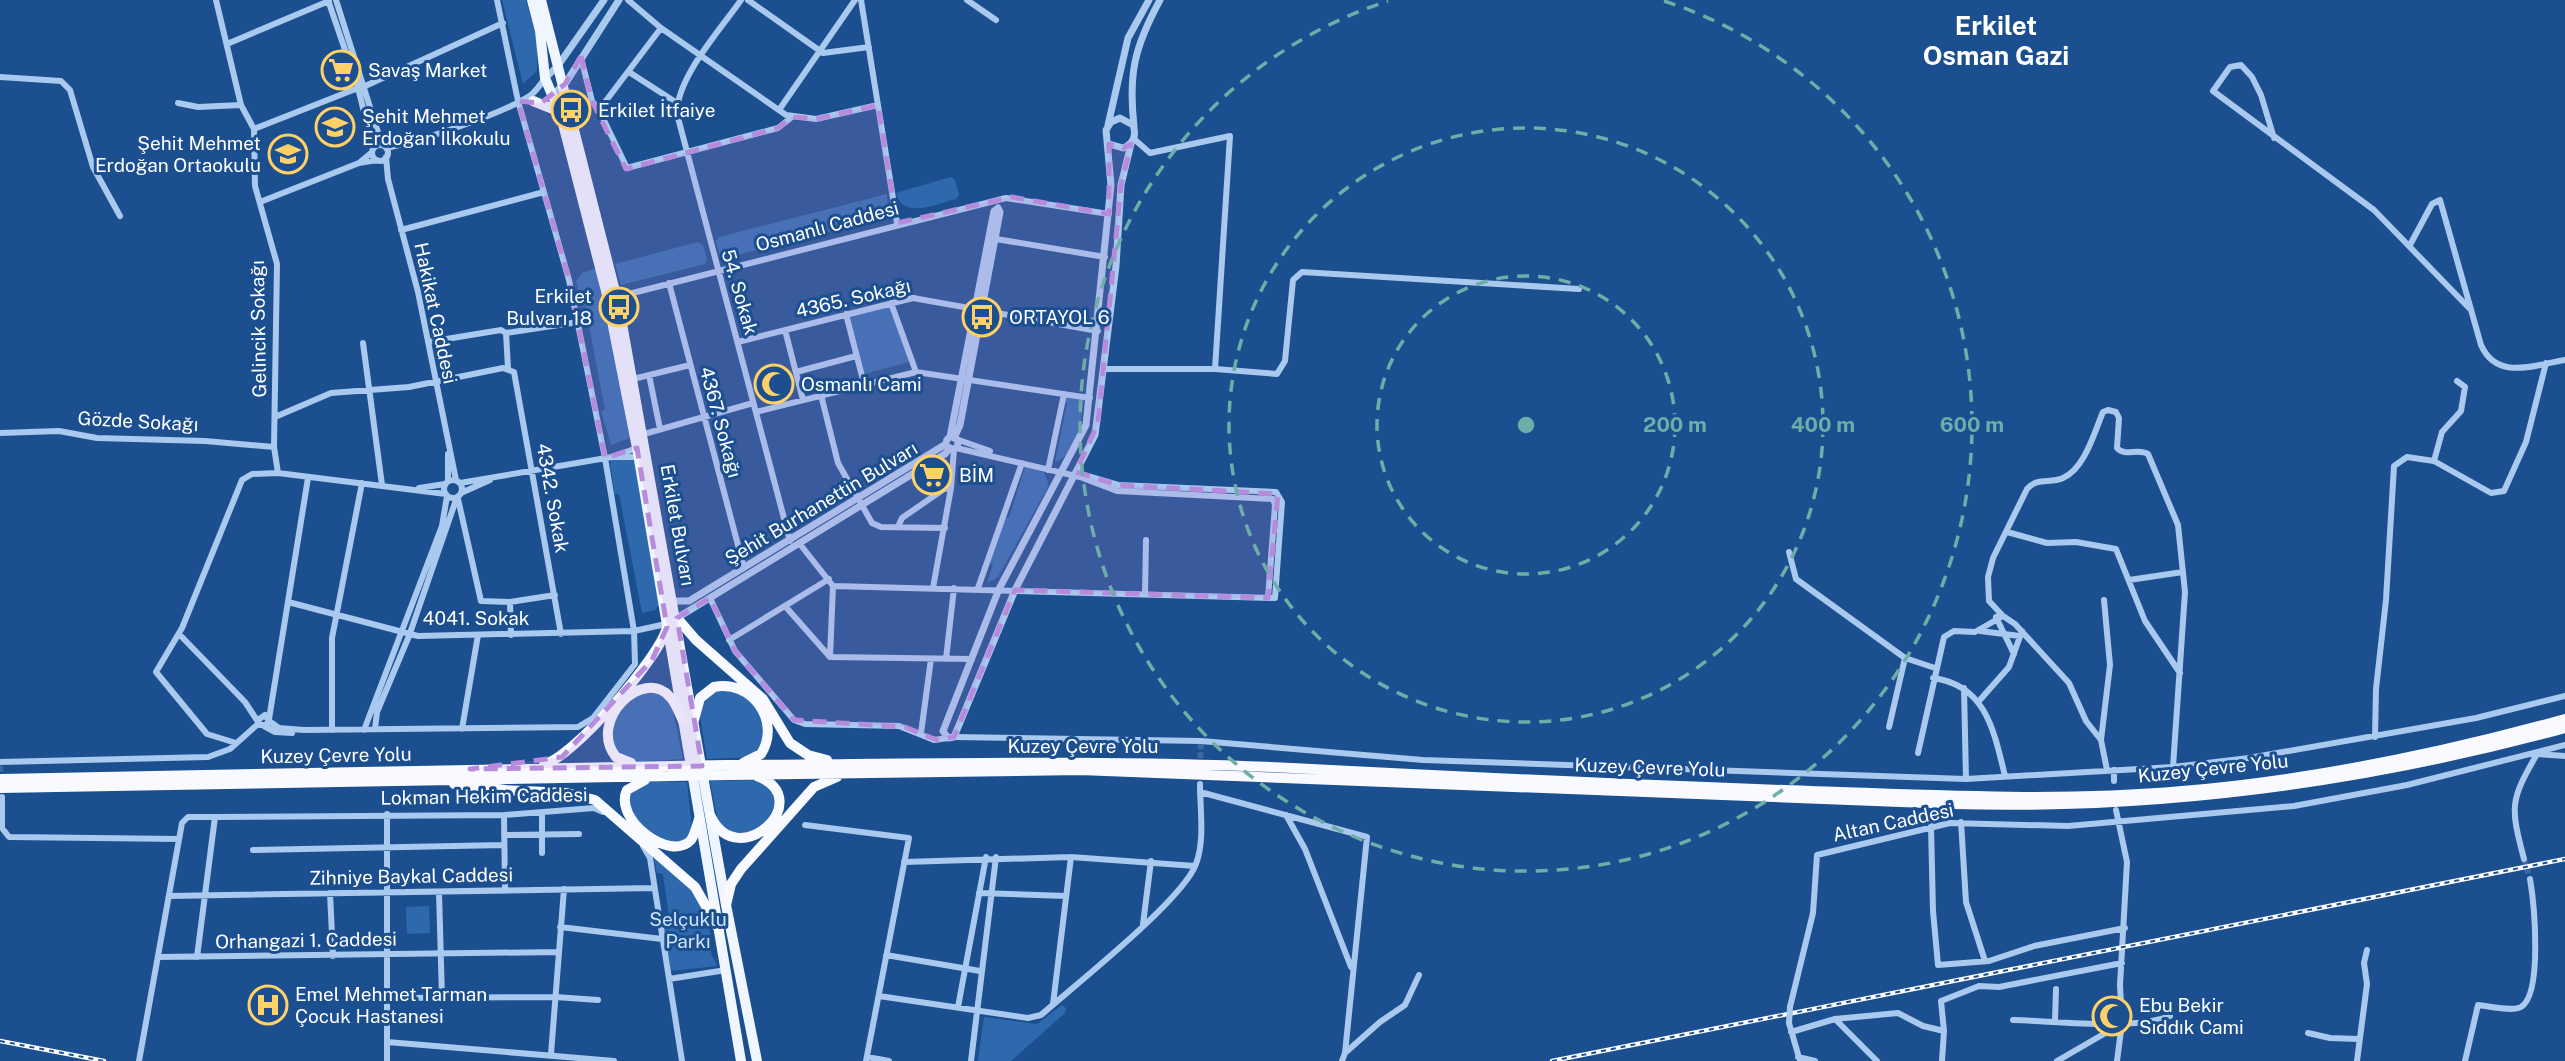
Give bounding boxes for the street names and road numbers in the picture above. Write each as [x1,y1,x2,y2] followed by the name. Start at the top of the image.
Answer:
[753,196,901,256] street label: Osmanlı Caddesi
[410,240,462,386] street label: Hakikat Caddesi
[717,247,763,338] street label: 54. Sokak
[246,260,270,398] street label: Gelincik Sokağı
[793,274,913,322] street label: 4365. Sokağı
[696,364,746,480] street label: 4367. Sokağı
[77,407,199,435] street label: Gözde Sokağı
[721,437,921,569] street label: Şehit Burhanettin Bulvarı
[533,441,574,555] street label: 4342. Sokak
[656,462,700,588] street label: Erkilet Bulvarı
[422,607,530,629] street label: 4041. Sokak
[1007,735,1159,757] street label: Kuzey Çevre Yolu
[260,743,412,767] street label: Kuzey Çevre Yolu
[2137,749,2289,787] street label: Kuzey Çevre Yolu
[1574,753,1726,781] street label: Kuzey Çevre Yolu
[380,783,588,809] street label: Lokman Hekim Caddesi
[1831,798,1955,846] street label: Altan Caddesi
[309,863,513,889] street label: Zihniye Baykal Caddesi
[215,927,397,953] street label: Orhangazi 1. Caddesi

